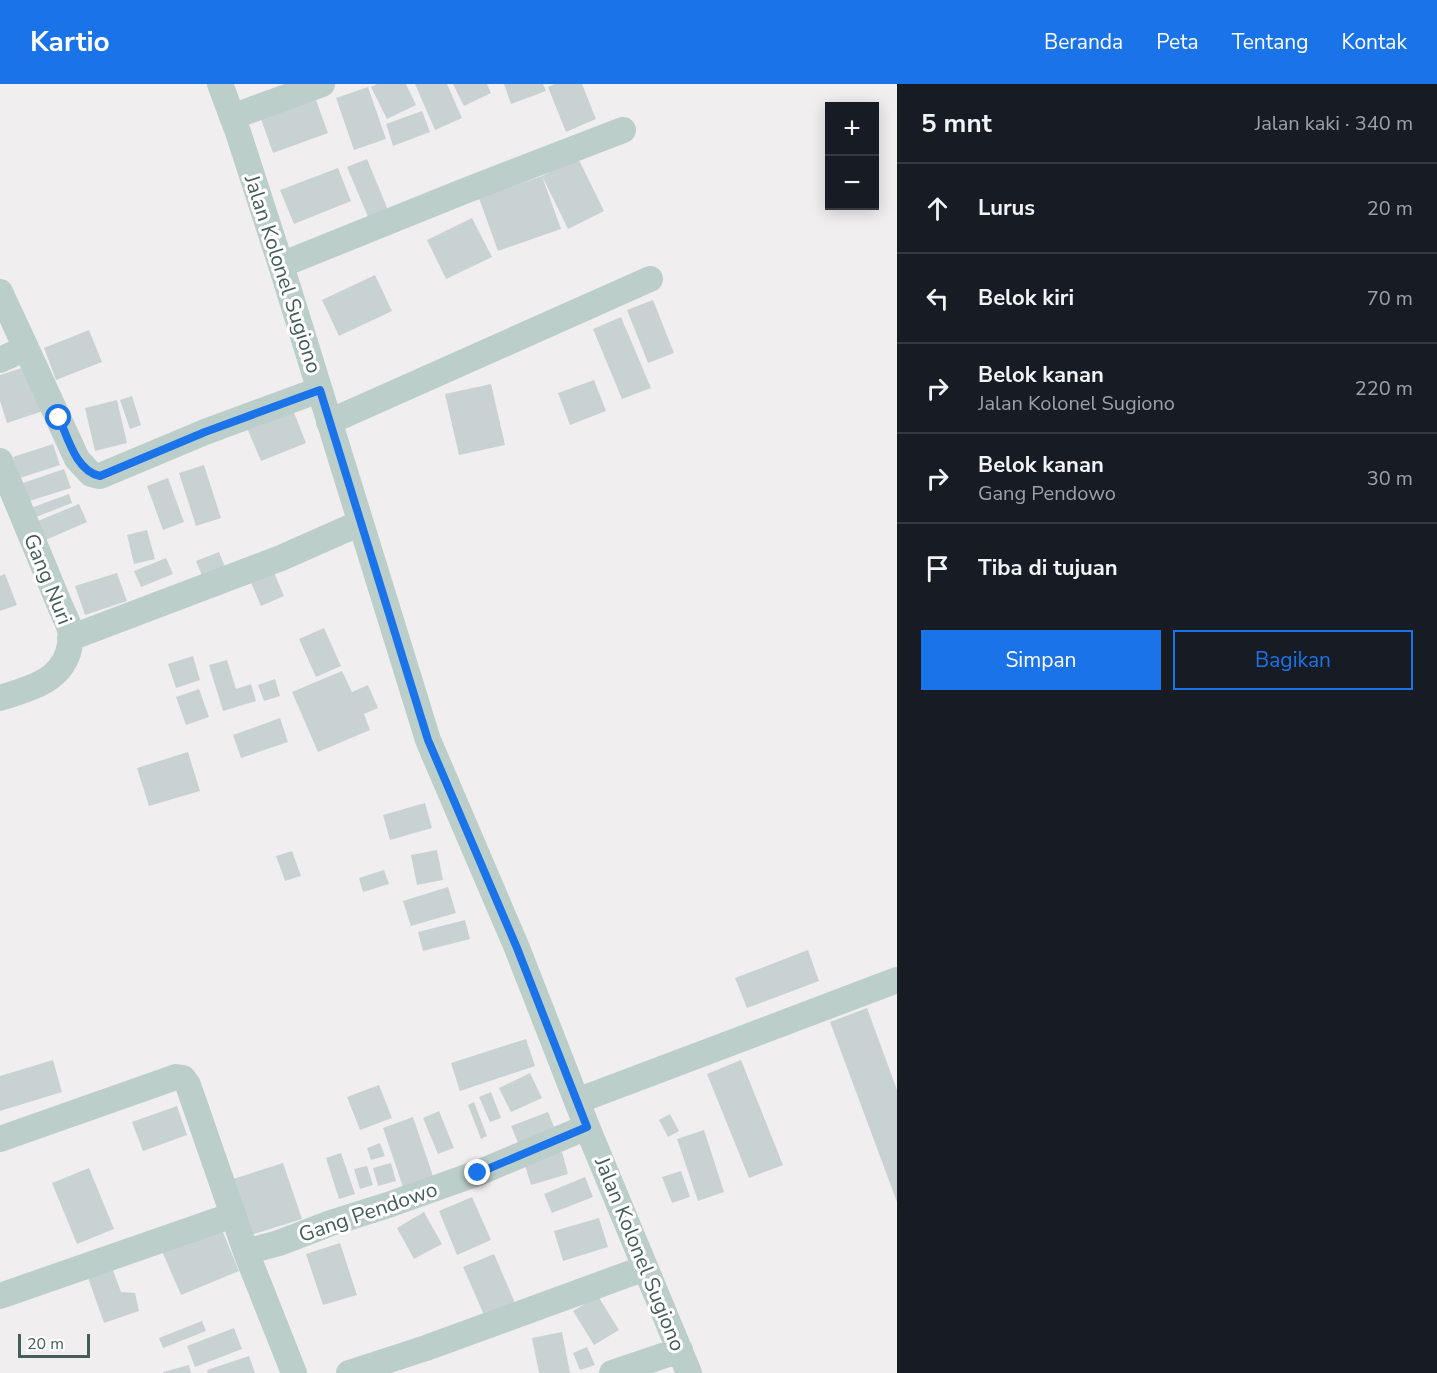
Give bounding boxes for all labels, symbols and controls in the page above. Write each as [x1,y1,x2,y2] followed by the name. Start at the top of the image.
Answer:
[30,23,110,61] text: Kartio
[1044,28,1123,56] text: Beranda
[1156,28,1199,56] text: Peta
[1232,28,1309,56] text: Tentang
[1342,28,1407,56] text: Kontak
[825,102,879,210] map controls
[825,102,879,156] button: +
[921,106,992,141] text: 5 mnt
[1255,110,1413,137] text: Jalan kaki · 340 m
[825,156,879,210] button: −
[237,170,328,377] street label: Jalan Kolonel Sugiono
[921,192,954,225] icon: ahead
[978,193,1035,223] text: Lurus
[1367,195,1413,222] text: 20 m
[921,282,954,315] icon: left
[978,283,1074,313] text: Belok kiri
[1367,285,1413,312] text: 70 m
[978,360,1104,390] text: Belok kanan
[921,372,954,405] icon: right
[1355,375,1413,402] text: 220 m
[978,390,1175,417] text: Jalan Kolonel Sugiono
[45,404,71,430] route start
[978,450,1104,480] text: Belok kanan
[921,462,954,495] icon: right
[1367,465,1413,492] text: 30 m
[978,480,1116,507] text: Gang Pendowo
[17,529,79,629] street label: Gang Nuri
[921,552,954,585] icon: arrive
[978,553,1118,583] text: Tiba di tujuan
[921,630,1161,690] button: Simpan
[1173,630,1413,690] button: Bagikan
[588,1152,692,1355] street label: Jalan Kolonel Sugiono
[464,1159,490,1185] route end
[295,1175,441,1249] street label: Gang Pendowo
[18,1331,90,1358] scale bar
[27,1333,64,1355] text: 20 m

